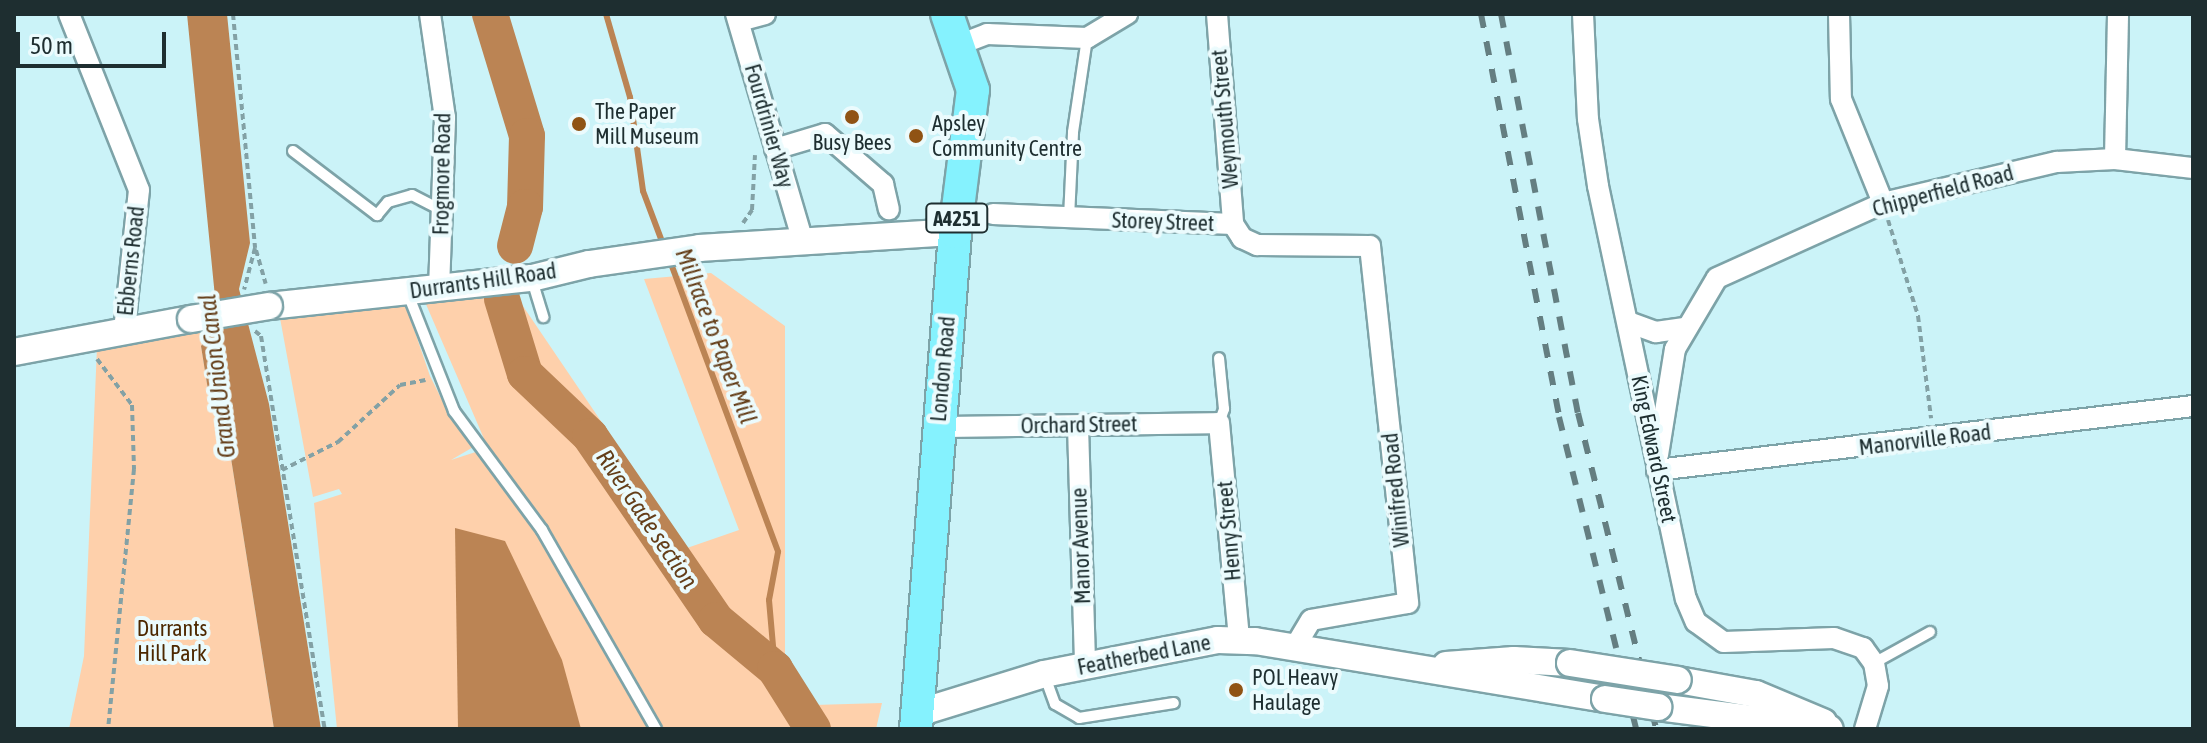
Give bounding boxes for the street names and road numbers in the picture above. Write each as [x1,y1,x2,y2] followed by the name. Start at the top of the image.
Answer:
[1206,49,1244,189] street label: Weymouth Street
[739,61,799,191] street label: Fourdrinier Way
[428,113,456,235] street label: Frogmore Road
[1870,159,2016,223] street label: Chipperfield Road
[925,202,989,234] road number: A4251
[112,205,150,317] street label: Ebberns Road
[1111,207,1215,237] street label: Storey Street
[408,258,558,304] street label: Durrants Hill Road
[925,315,961,423] street label: London Road
[1625,373,1683,525] street label: King Edward Street
[1020,411,1138,439] street label: Orchard Street
[1857,419,1993,461] street label: Manorville Road
[1377,432,1415,548] street label: Winifred Road
[1211,480,1247,582] street label: Henry Street
[1066,487,1096,605] street label: Manor Avenue
[1075,629,1213,681] street label: Featherbed Lane

